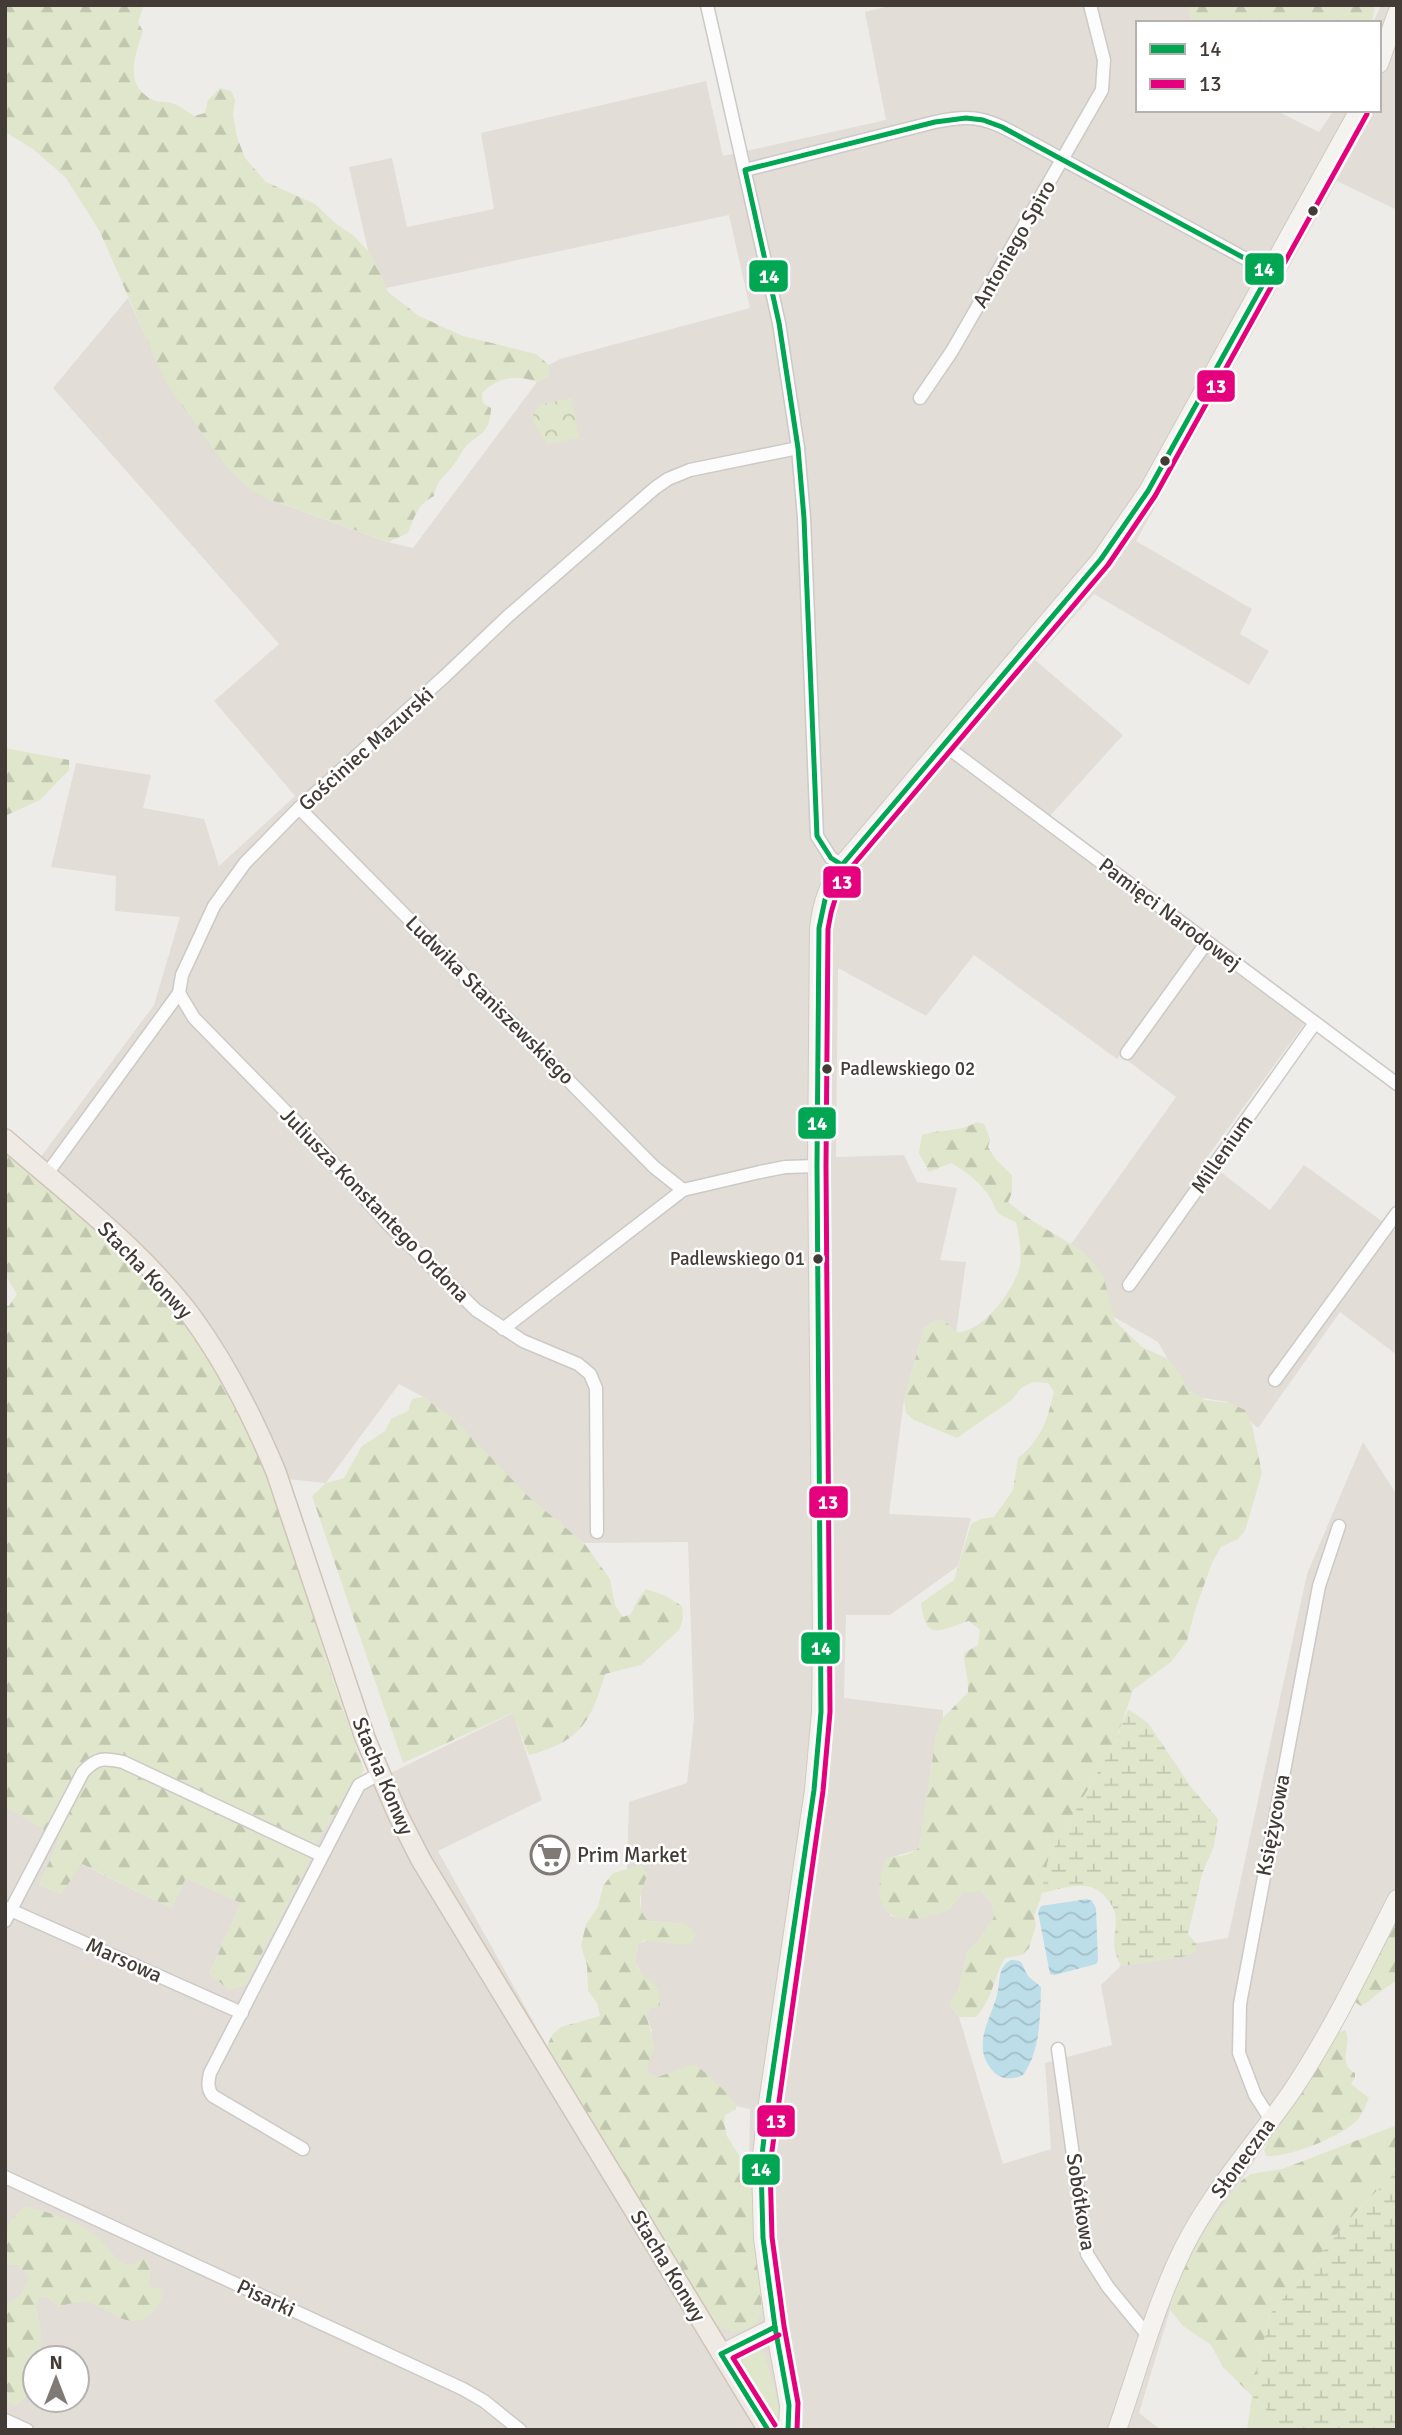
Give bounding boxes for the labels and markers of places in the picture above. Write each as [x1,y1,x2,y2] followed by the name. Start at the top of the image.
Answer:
[1306,204,1320,218] unlabelled marker
[1158,454,1172,468] unlabelled marker
[840,1057,975,1081] place label: Padlewskiego 02
[820,1062,834,1076] marker: Padlewskiego 02
[670,1247,805,1271] place label: Padlewskiego 01
[811,1252,825,1266] marker: Padlewskiego 01
[529,1834,571,1876] supermarket icon: Prim Market
[577,1842,687,1868] place label: Prim Market

